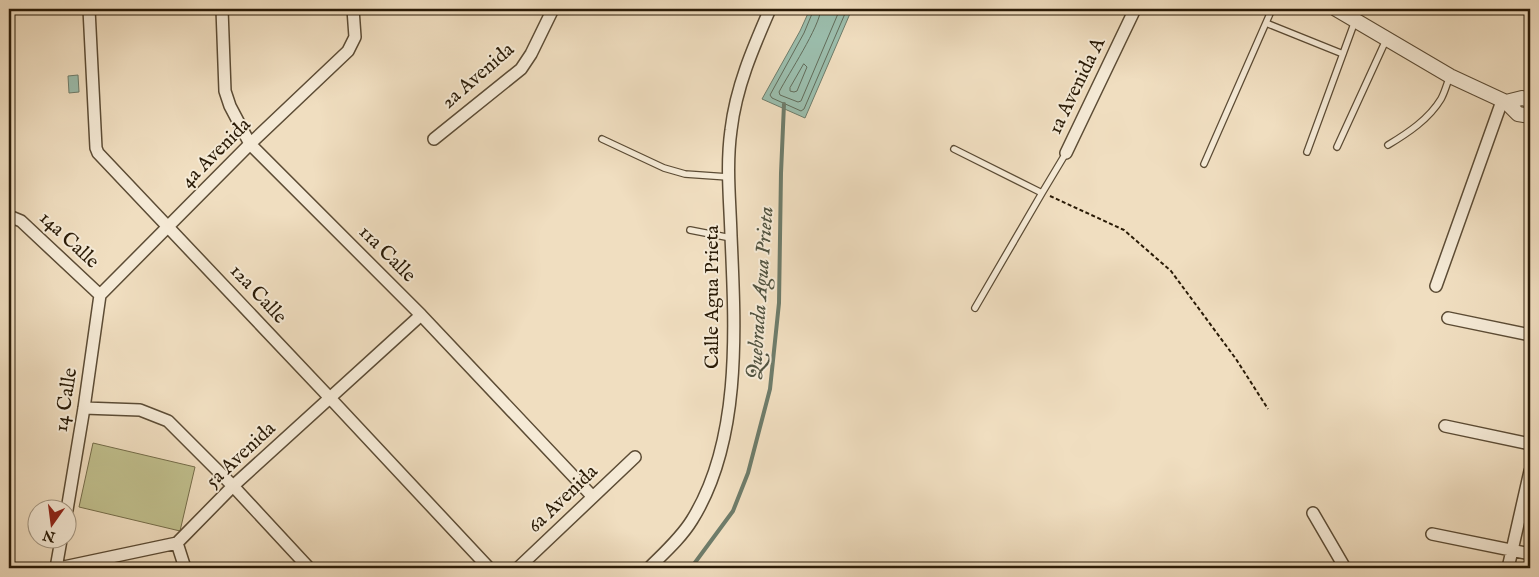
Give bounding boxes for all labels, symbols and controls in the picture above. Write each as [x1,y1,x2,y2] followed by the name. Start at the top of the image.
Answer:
[1043,33,1111,138] street label: 1a Avenida A
[436,37,520,115] street label: 2a Avenida
[176,112,257,193] street label: 4a Avenida
[34,206,104,274] street label: 14a Calle
[741,206,781,380] water label: Quebrada Agua Prieta
[353,220,421,288] street label: 11a Calle
[700,225,725,369] street label: Calle Agua Prieta
[224,259,292,329] street label: 12a Calle
[49,366,83,434] street label: 14 Calle
[201,416,281,494] street label: 5a Avenida
[523,459,603,538] street label: 6a Avenida
[28,500,78,550] north arrow
[41,525,58,546] text: N

